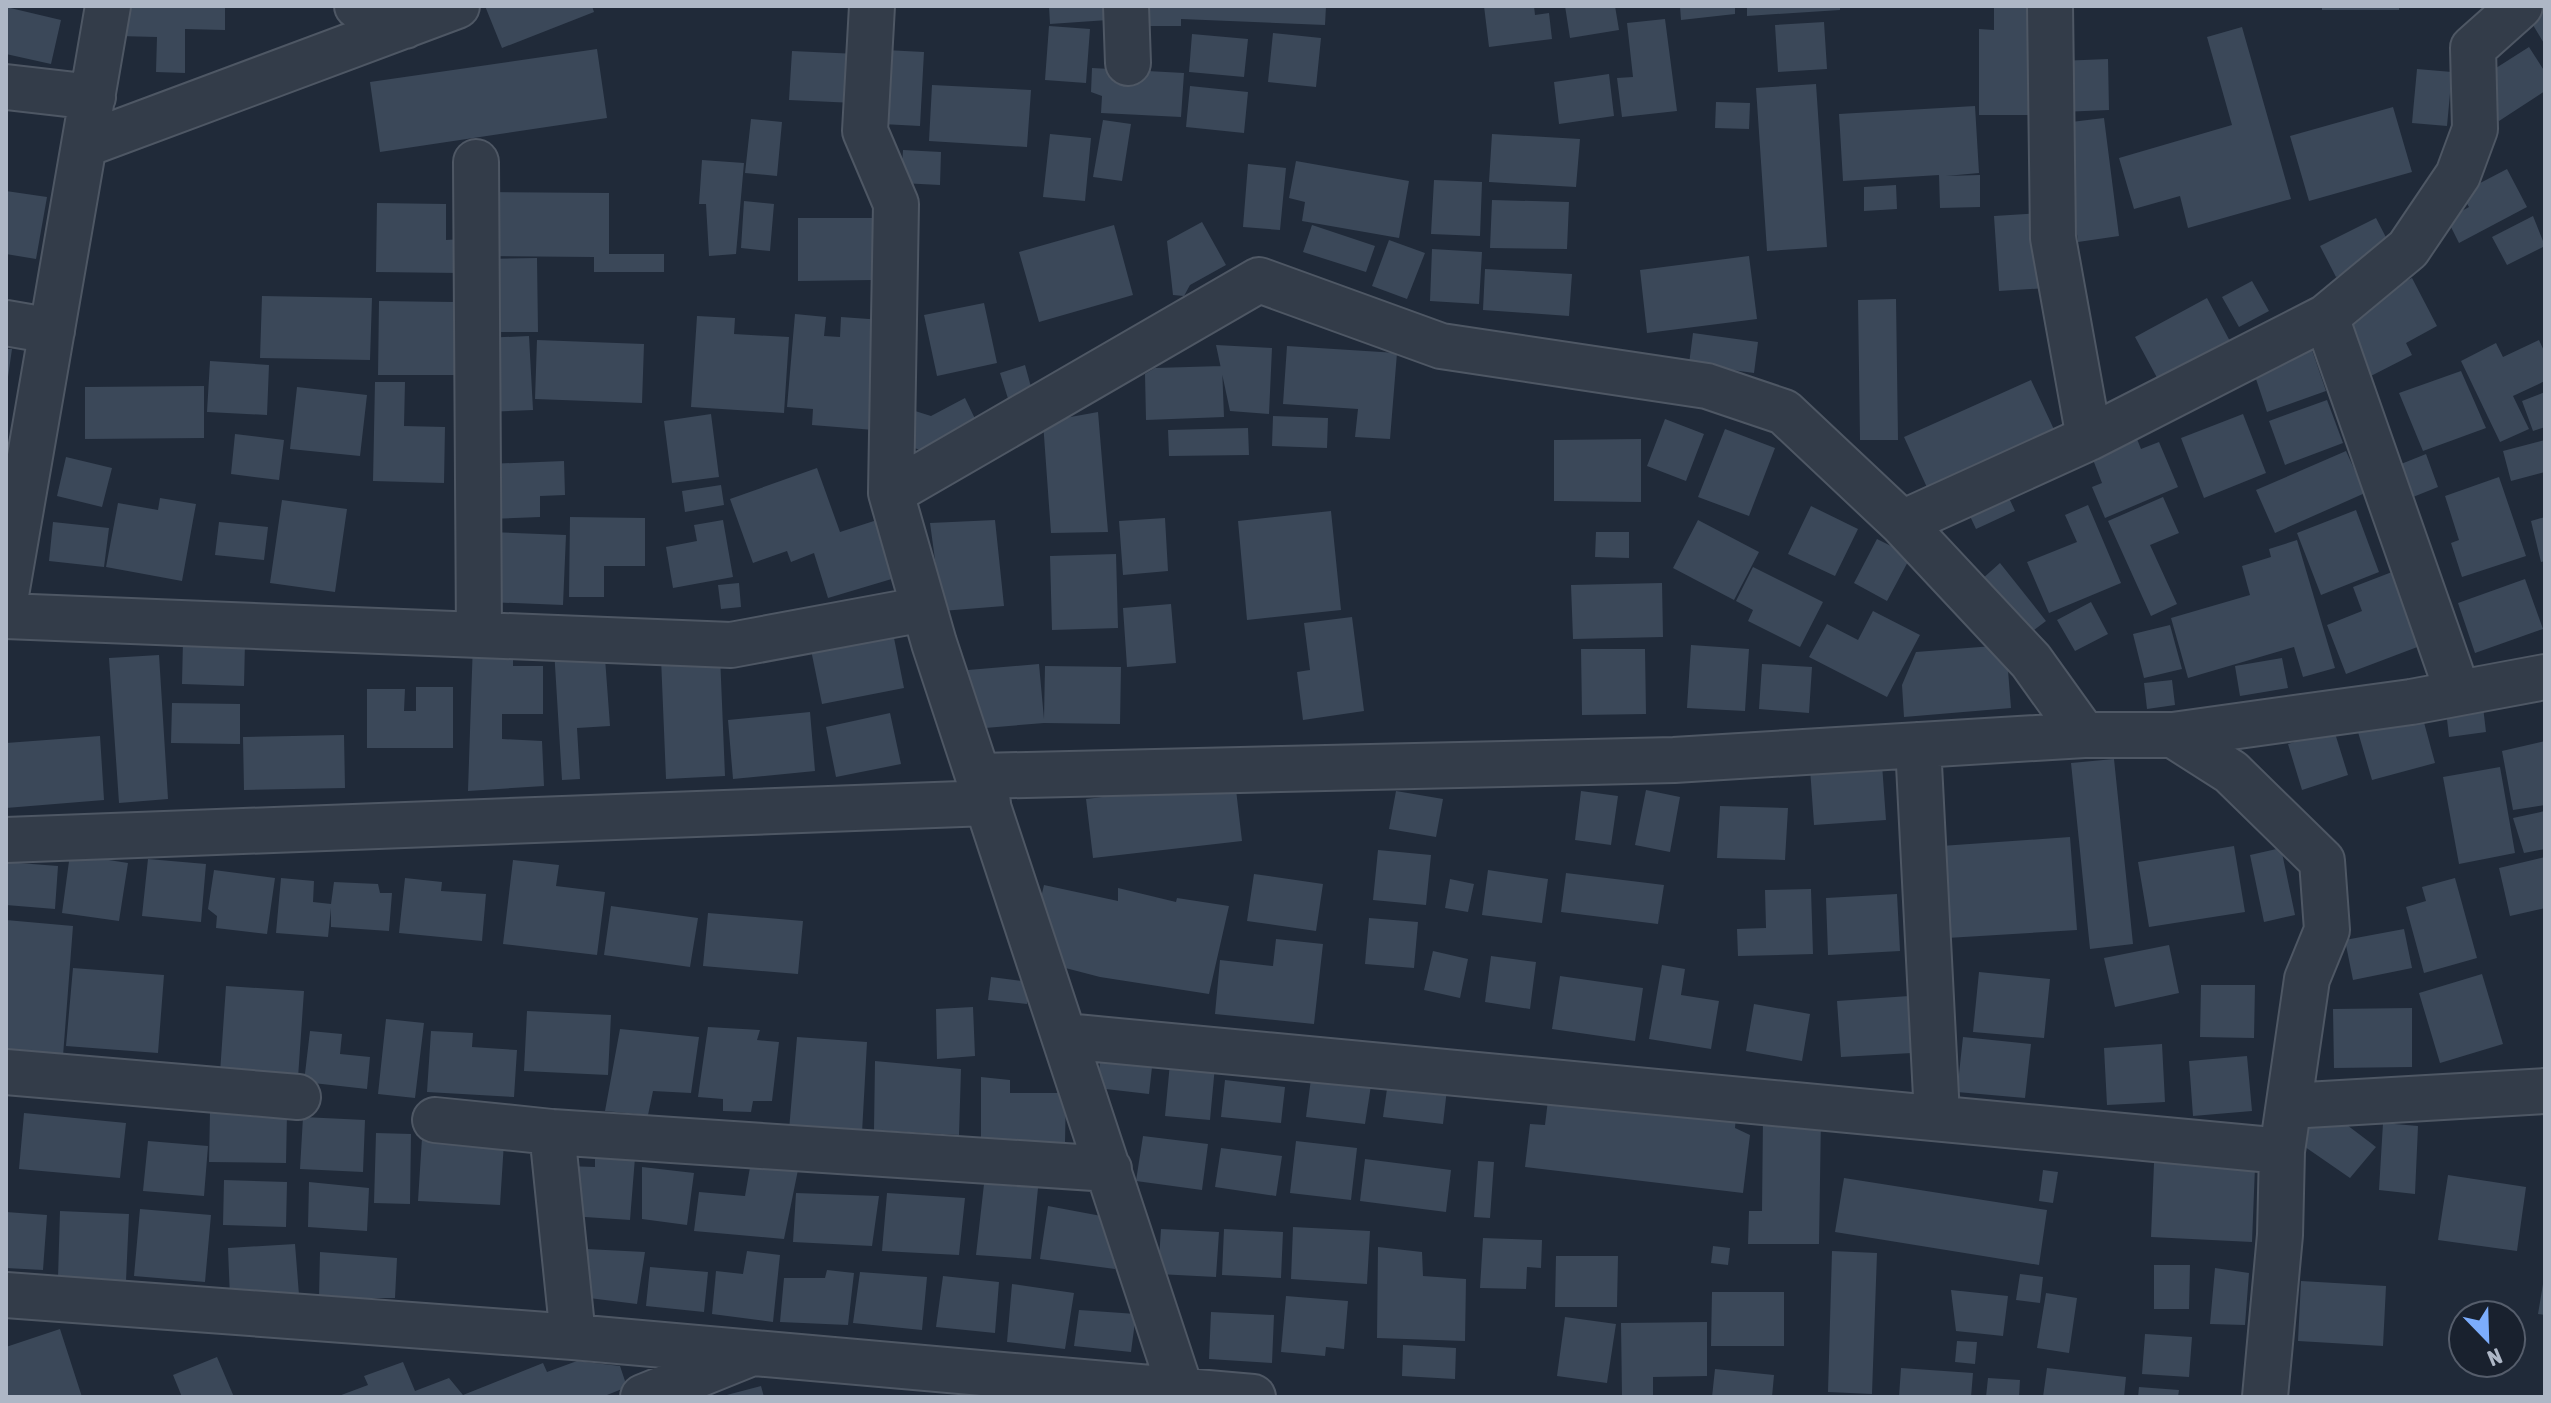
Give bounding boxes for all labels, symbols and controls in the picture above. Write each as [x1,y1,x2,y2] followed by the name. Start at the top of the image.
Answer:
[2447,1299,2527,1379] north arrow
[2484,1343,2506,1372] text: N

